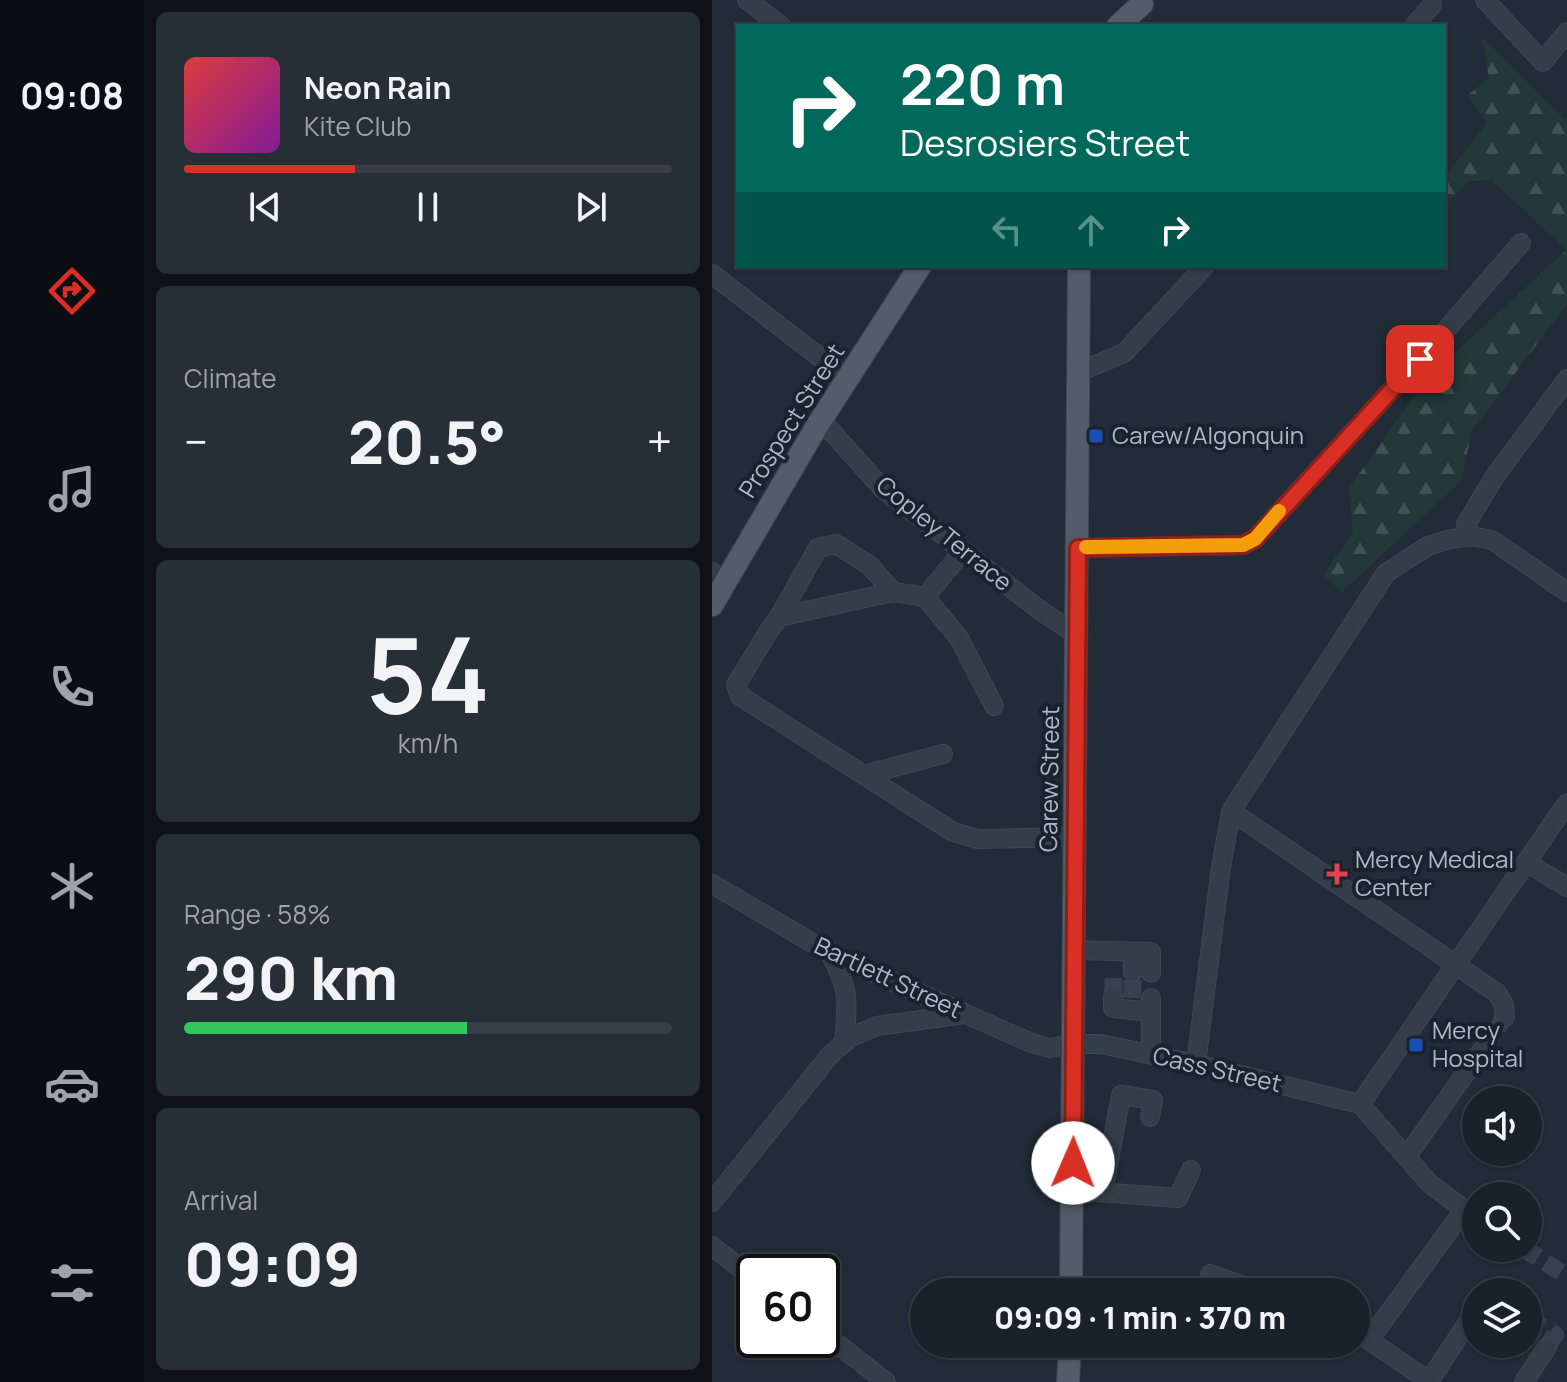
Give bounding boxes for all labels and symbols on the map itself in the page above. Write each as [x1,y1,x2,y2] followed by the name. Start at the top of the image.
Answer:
[1386,325,1454,393] pin
[730,337,851,504] street label: Prospect Street
[1112,418,1304,451] place label: Carew/Algonquin
[1087,427,1105,445] marker: Carew/Algonquin
[870,468,1020,598] street label: Copley Terrace
[1031,706,1066,852] street label: Carew Street
[1355,842,1514,903] place label: Mercy Medical Center
[1326,863,1348,885] marker: Mercy Medical Center
[810,928,968,1025] street label: Bartlett Street
[1432,1013,1523,1074] place label: Mercy Hospital
[1407,1036,1425,1054] marker: Mercy Hospital
[1150,1038,1285,1099] street label: Cass Street
[1031,1121,1115,1205] position arrow
[736,1254,840,1358] speed limit sign: 60

